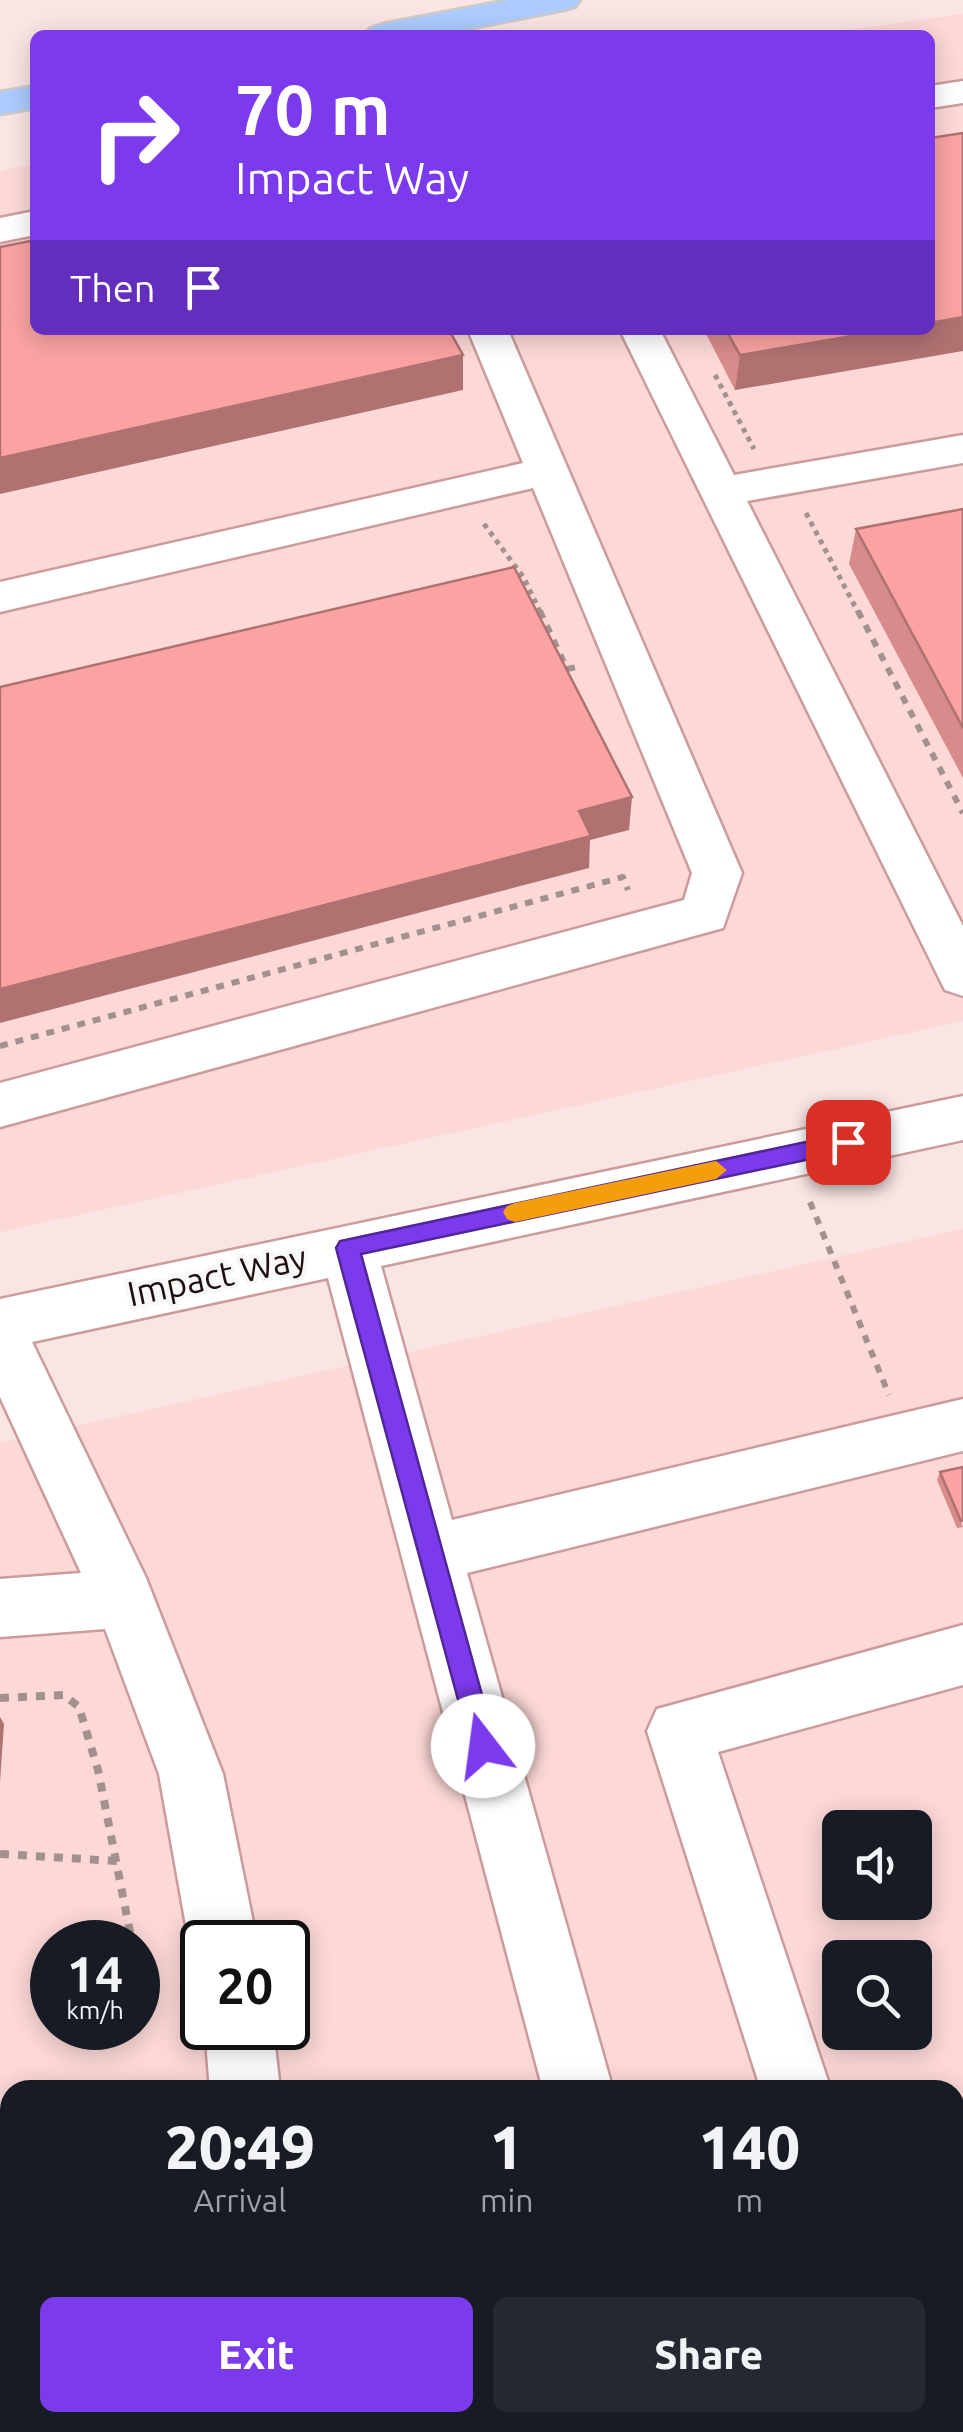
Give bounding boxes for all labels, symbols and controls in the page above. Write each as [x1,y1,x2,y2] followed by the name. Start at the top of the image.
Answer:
[70,70,200,200] icon: right
[235,70,391,148] text: 70 m
[235,152,469,203] text: Impact Way
[176,260,231,315] icon: arrive
[70,267,156,309] text: Then
[806,1100,891,1185] pin
[821,1115,876,1170] icon: arrive
[124,1236,310,1314] street label: Impact Way
[431,1694,535,1798] position arrow
[822,1810,932,2050] map controls
[822,1810,932,1920] button: sound
[180,1920,310,2050] speed limit sign: 20
[822,1940,932,2050] button: search
[67,1945,123,2001] text: 14
[66,1996,124,2024] text: km/h
[165,2113,315,2180] text: 20:49
[490,2113,524,2180] text: 1
[699,2113,800,2180] text: 140
[193,2182,287,2218] text: Arrival
[480,2182,534,2218] text: min
[735,2182,763,2218] text: m
[40,2297,473,2412] button: Exit
[493,2297,925,2412] button: Share

